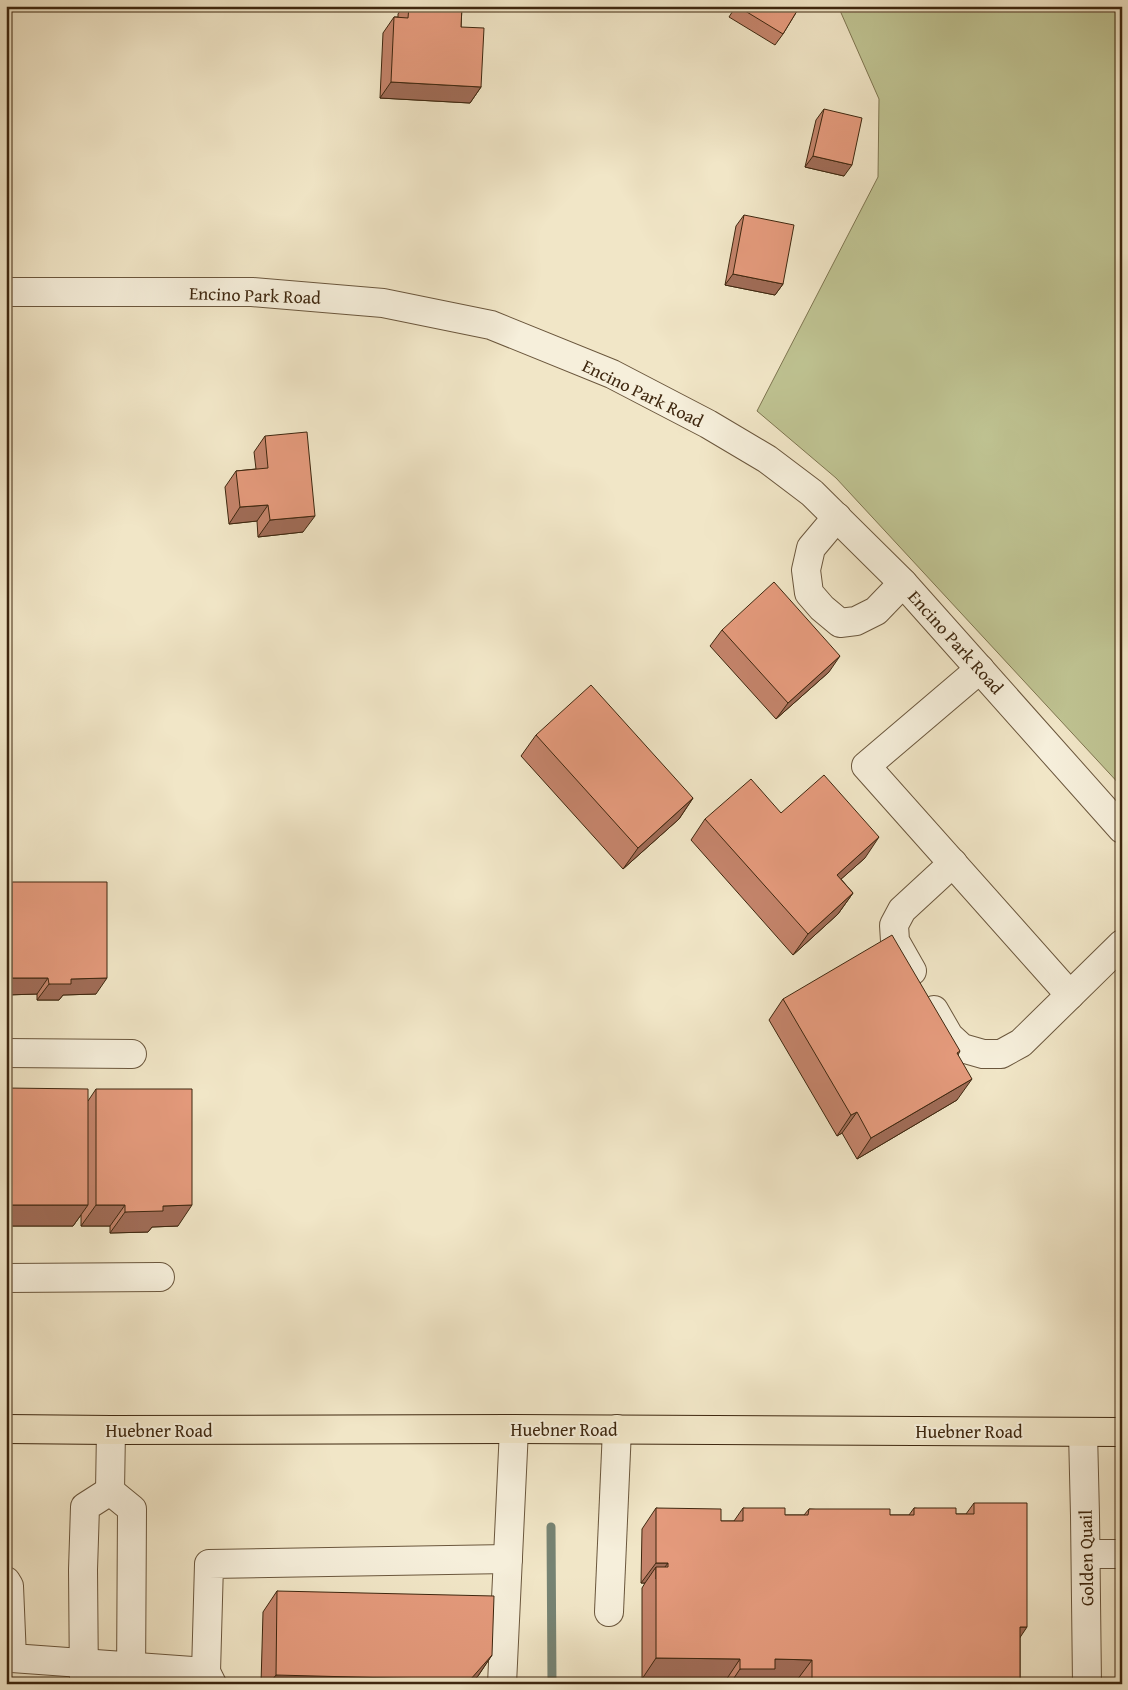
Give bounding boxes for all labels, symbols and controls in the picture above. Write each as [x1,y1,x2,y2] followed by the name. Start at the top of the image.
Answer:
[189,279,322,311] street label: Encino Park Road
[578,352,709,434] street label: Encino Park Road
[902,584,1010,700] street label: Encino Park Road
[510,1416,618,1443] street label: Huebner Road
[105,1417,213,1444] street label: Huebner Road
[915,1418,1023,1445] street label: Huebner Road
[1072,1510,1100,1606] street label: Golden Quail

